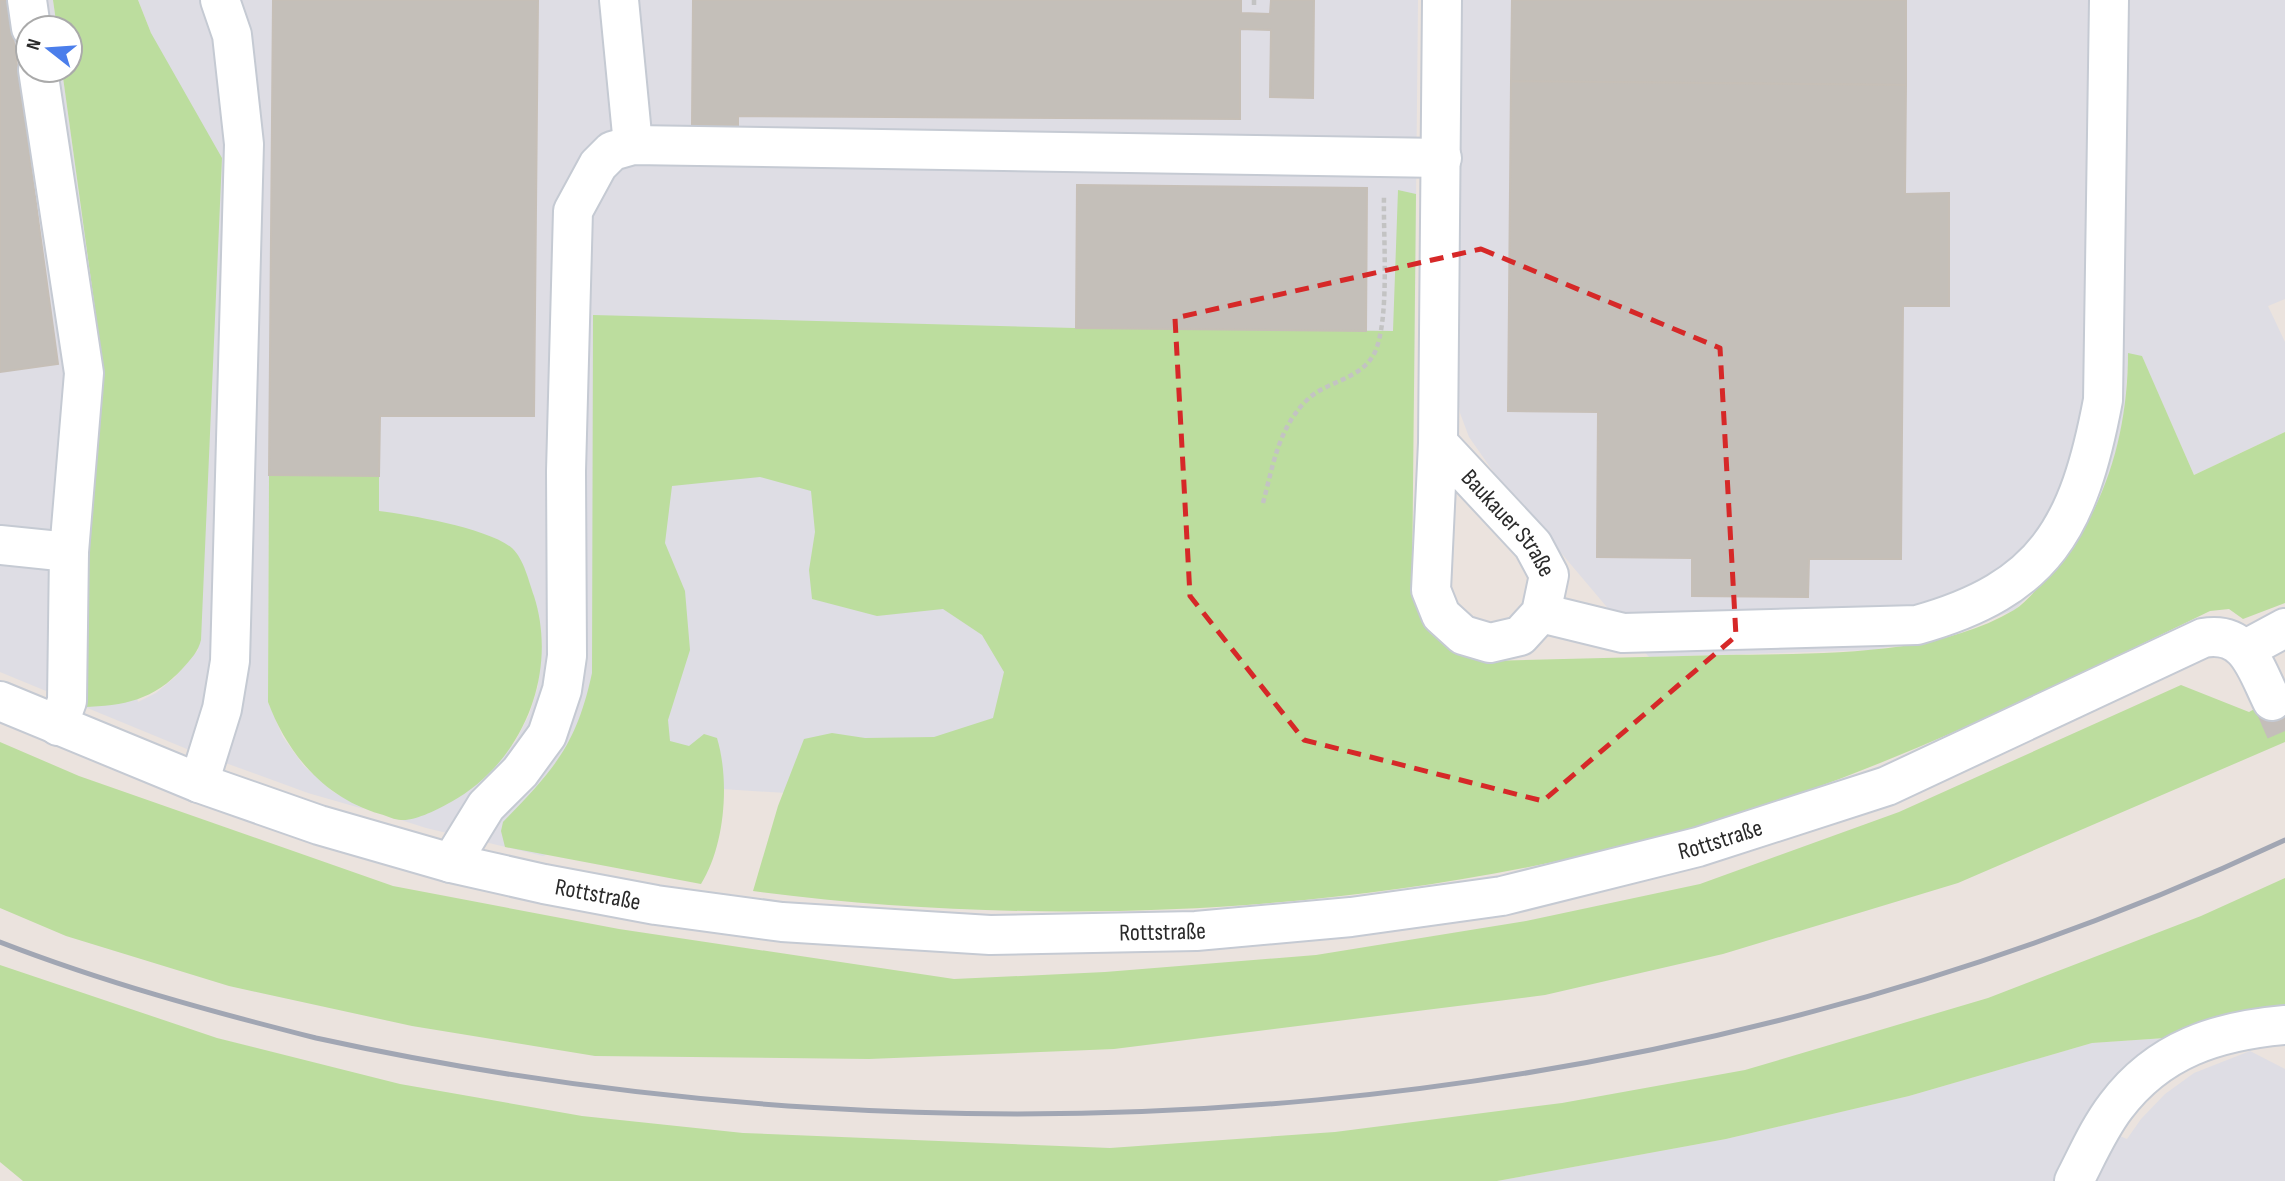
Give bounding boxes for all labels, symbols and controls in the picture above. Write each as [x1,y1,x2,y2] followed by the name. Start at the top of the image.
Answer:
[14,14,84,84] north arrow
[22,36,47,53] text: N
[1455,463,1561,582] street label: Baukauer Straße
[1675,813,1766,866] street label: Rottstraße
[553,872,643,917] street label: Rottstraße
[1119,916,1207,947] street label: Rottstraße

